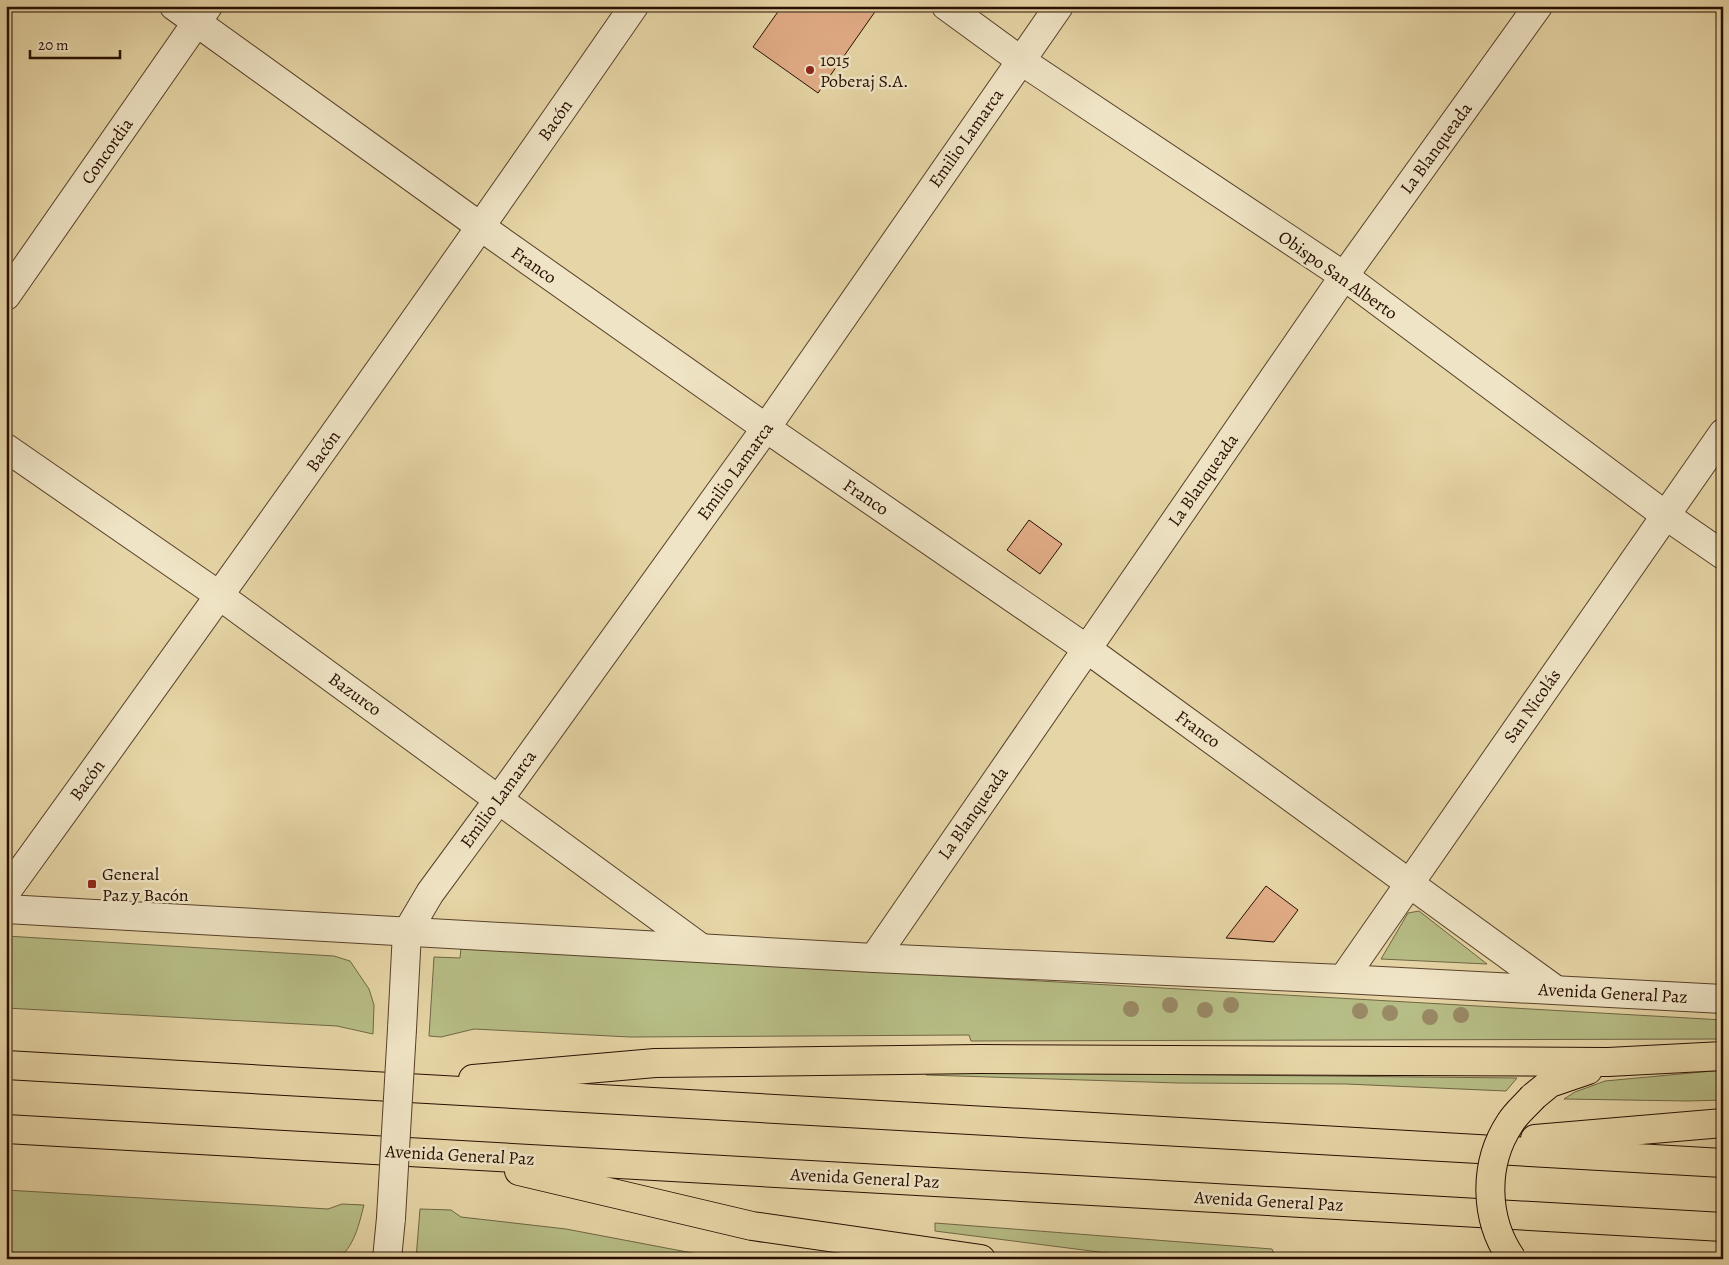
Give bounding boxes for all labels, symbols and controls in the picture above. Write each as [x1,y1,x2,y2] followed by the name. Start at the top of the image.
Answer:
[30,28,120,60] scale bar
[38,35,69,55] text: 20 m
[820,48,908,93] place label: 1015 Poberaj S.A.
[804,64,816,76] marker: 1015 Poberaj S.A.
[923,83,1009,192] street label: Emilio Lamarca
[532,94,578,145] street label: Bacón
[1395,97,1478,199] street label: La Blanqueada
[75,113,139,189] street label: Concordia
[1274,225,1402,325] street label: Obispo San Alberto
[507,241,561,289] street label: Franco
[691,417,779,525] street label: Emilio Lamarca
[300,425,346,476] street label: Bacón
[1162,428,1244,531] street label: La Blanqueada
[838,473,894,521] street label: Franco
[1498,664,1566,748] street label: San Nicolás
[324,667,386,721] street label: Bazurco
[1171,705,1225,753] street label: Franco
[454,745,542,853] street label: Emilio Lamarca
[64,755,110,805] street label: Bacón
[932,761,1014,864] street label: La Blanqueada
[102,862,189,907] place label: General Paz y Bacón
[86,878,98,890] marker: General Paz y Bacón
[1537,977,1688,1009] street label: Avenida General Paz
[384,1139,535,1171] street label: Avenida General Paz
[789,1162,940,1194] street label: Avenida General Paz
[1193,1185,1344,1217] street label: Avenida General Paz

